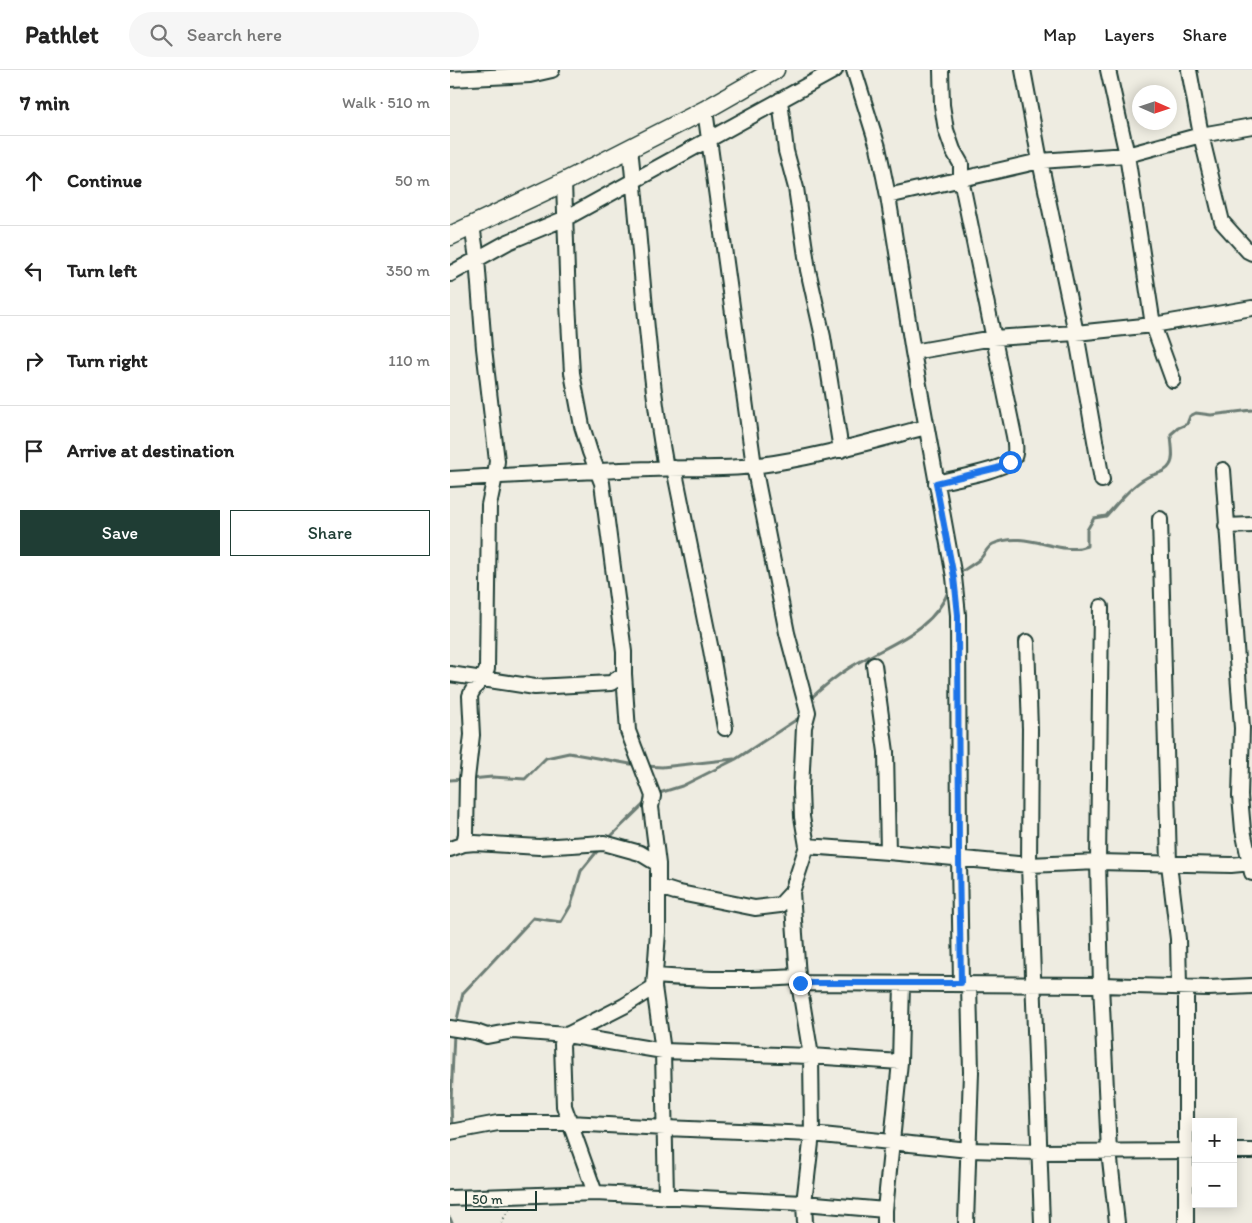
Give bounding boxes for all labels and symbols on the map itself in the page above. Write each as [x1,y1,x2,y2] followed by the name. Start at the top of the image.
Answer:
[1132,85,1177,130] north arrow
[999,451,1022,474] route start
[789,972,812,995] route end
[465,1188,538,1211] scale bar

